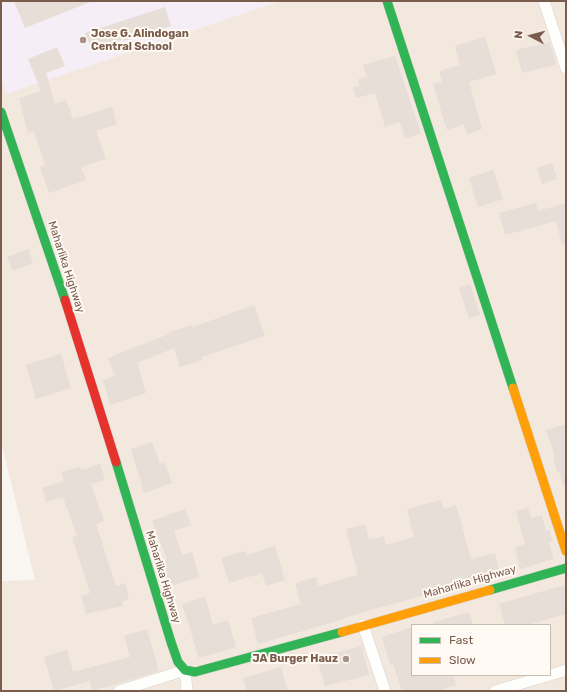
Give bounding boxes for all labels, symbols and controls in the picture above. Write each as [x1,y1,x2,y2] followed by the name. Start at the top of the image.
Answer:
[511,16,551,56] north arrow
[91,27,189,53] place label: Jose G. Alindogan Central School
[512,30,525,39] text: N
[78,35,88,45] marker: Jose G. Alindogan Central School
[45,219,87,315] street label: Maharlika Highway
[143,529,183,625] street label: Maharlika Highway
[422,562,518,602] street label: Maharlika Highway
[411,624,551,676] legend
[449,633,473,647] text: Fast
[252,652,338,666] place label: JA Burger Hauz
[449,653,476,667] text: Slow
[341,654,351,664] marker: JA Burger Hauz

